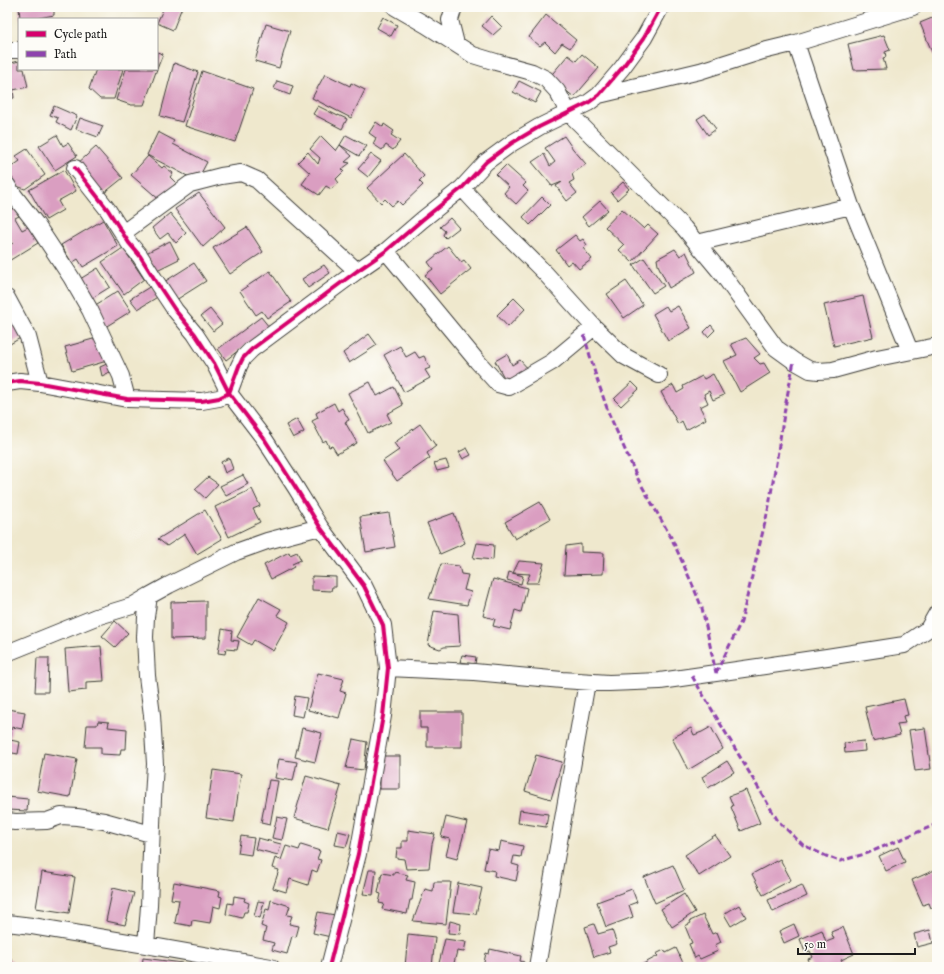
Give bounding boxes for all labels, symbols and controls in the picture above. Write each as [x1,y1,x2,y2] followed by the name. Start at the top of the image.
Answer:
[18,18,158,70] legend
[54,27,108,43] text: Cycle path
[54,47,77,62] text: Path
[798,930,915,956] scale bar
[804,937,826,952] text: 50 m

